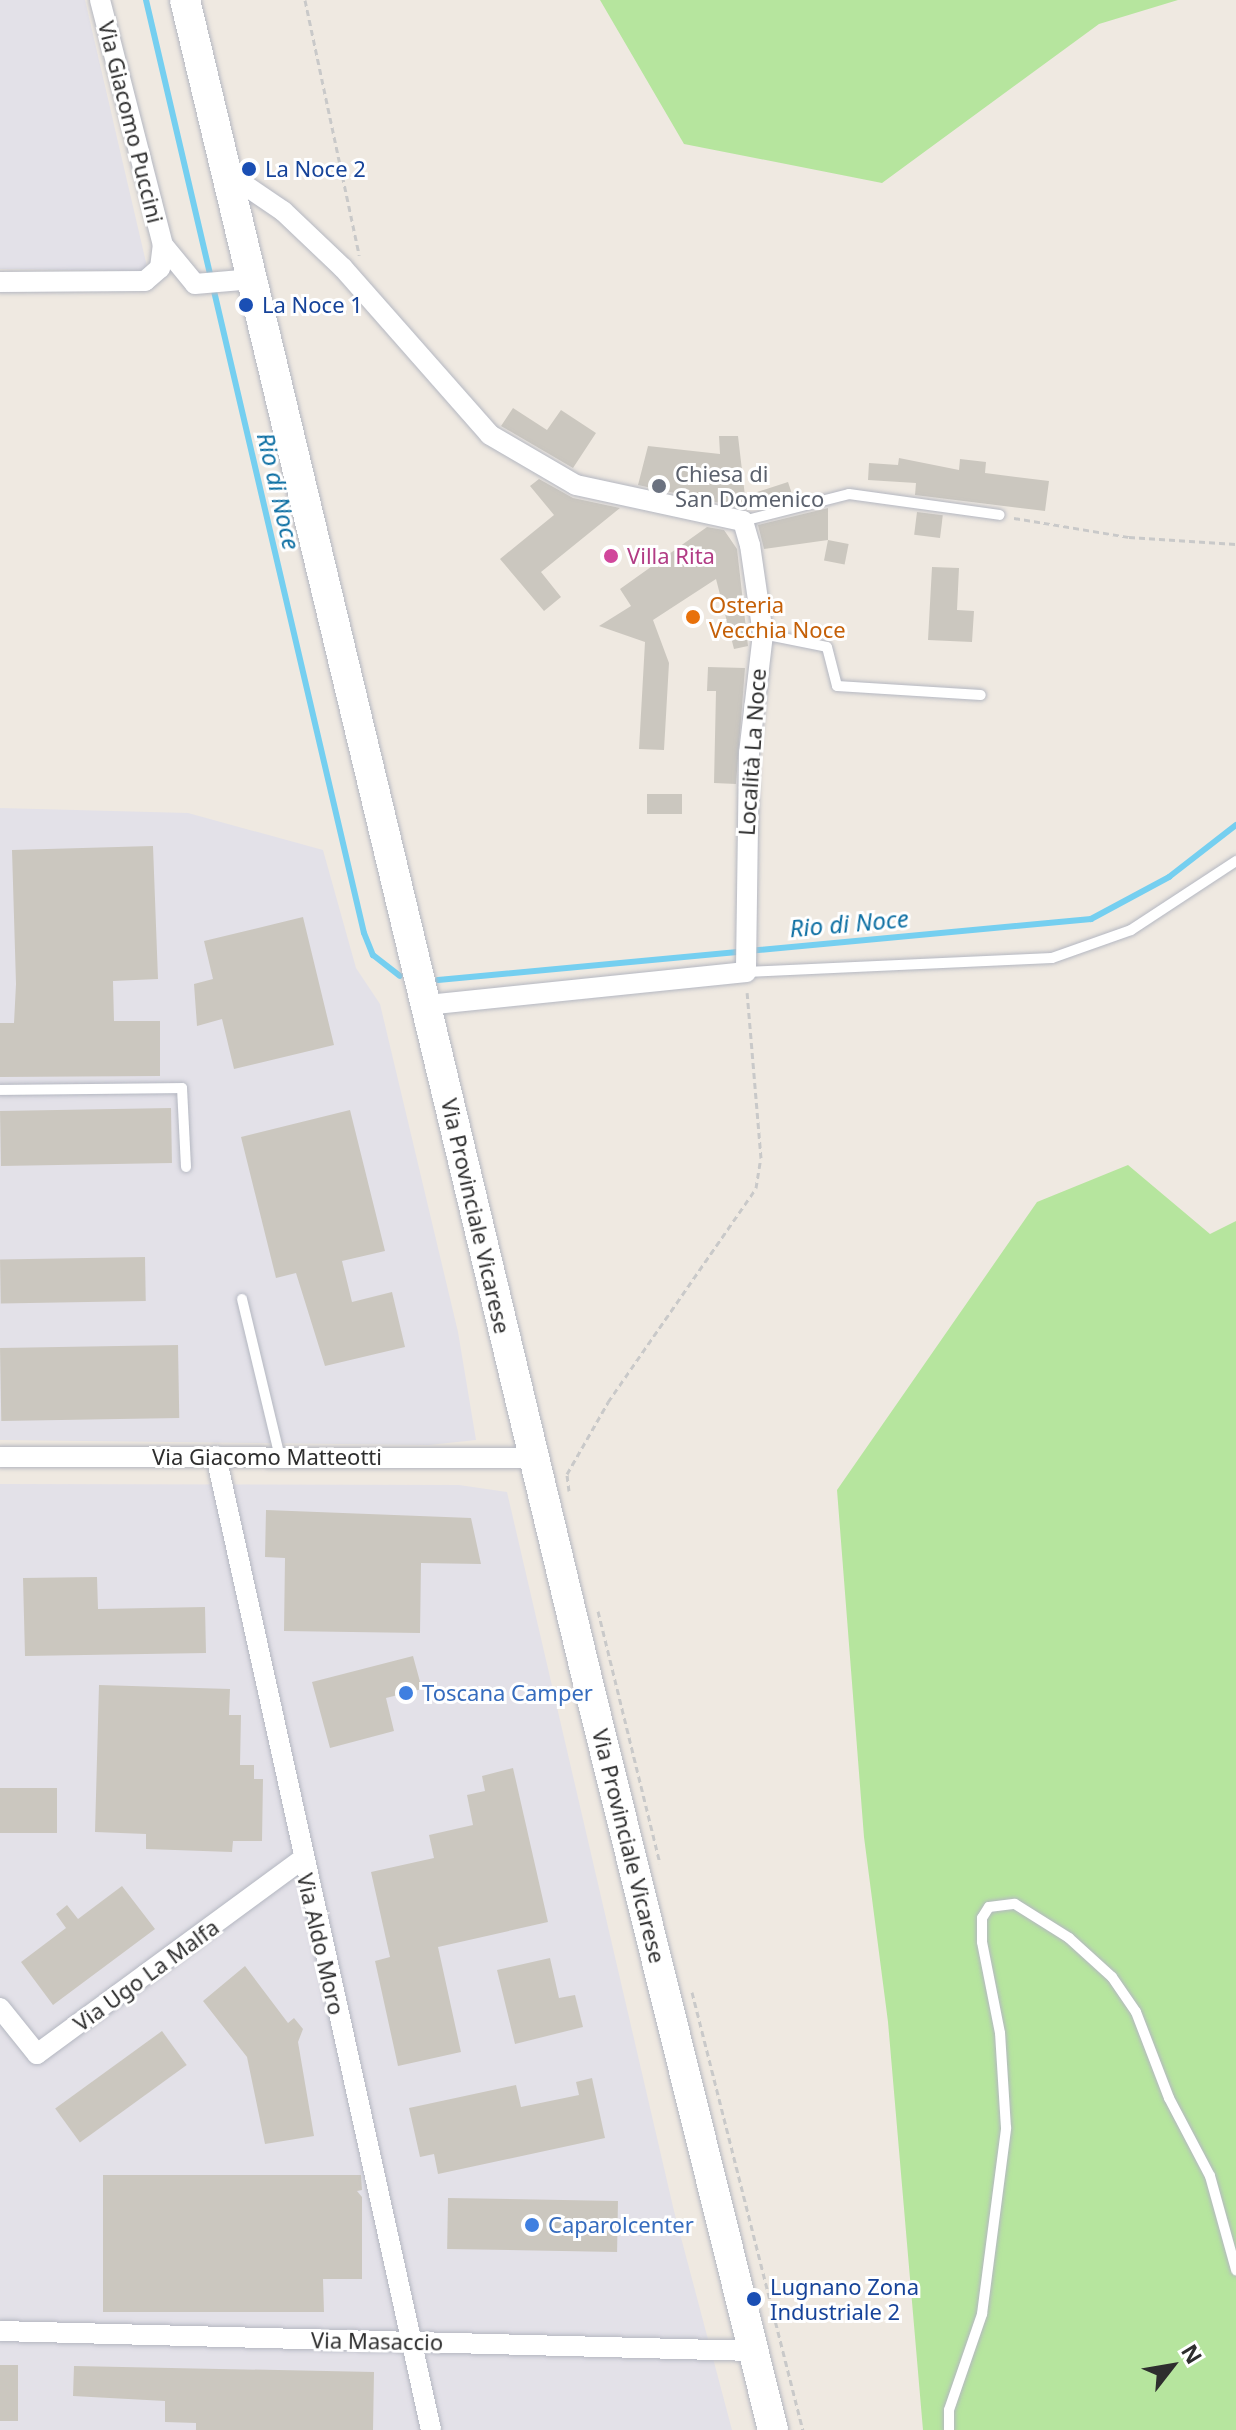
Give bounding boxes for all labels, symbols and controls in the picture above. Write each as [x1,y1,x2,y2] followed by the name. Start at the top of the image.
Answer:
[93,18,169,226] street label: Via Giacomo Puccini
[265,156,366,182] place label: La Noce 2
[240,160,258,178] marker: La Noce 2
[262,292,363,318] place label: La Noce 1
[237,296,255,314] marker: La Noce 1
[252,430,306,552] water label: Rio di Noce
[675,460,824,512] place label: Chiesa di San Domenico
[650,477,668,495] marker: Chiesa di San Domenico
[627,543,715,569] place label: Villa Rita
[602,547,620,565] marker: Villa Rita
[709,591,846,642] place label: Osteria Vecchia Noce
[684,608,702,626] marker: Osteria Vecchia Noce
[733,667,771,837] street label: Località La Noce
[788,903,910,943] water label: Rio di Noce
[436,1096,516,1336] street label: Via Provinciale Vicarese
[152,1444,382,1470] street label: Via Giacomo Matteotti
[422,1680,593,1706] place label: Toscana Camper
[397,1684,415,1702] marker: Toscana Camper
[587,1726,671,1966] street label: Via Provinciale Vicarese
[292,1871,350,2017] street label: Via Aldo Moro
[68,1913,224,2037] street label: Via Ugo La Malfa
[548,2212,694,2238] place label: Caparolcenter
[523,2216,541,2234] marker: Caparolcenter
[770,2273,919,2324] place label: Lugnano Zona Industriale 2
[745,2290,763,2308] marker: Lugnano Zona Industriale 2
[1132,2326,1212,2406] north arrow
[311,2327,443,2355] street label: Via Masaccio
[1175,2338,1210,2369] text: N

